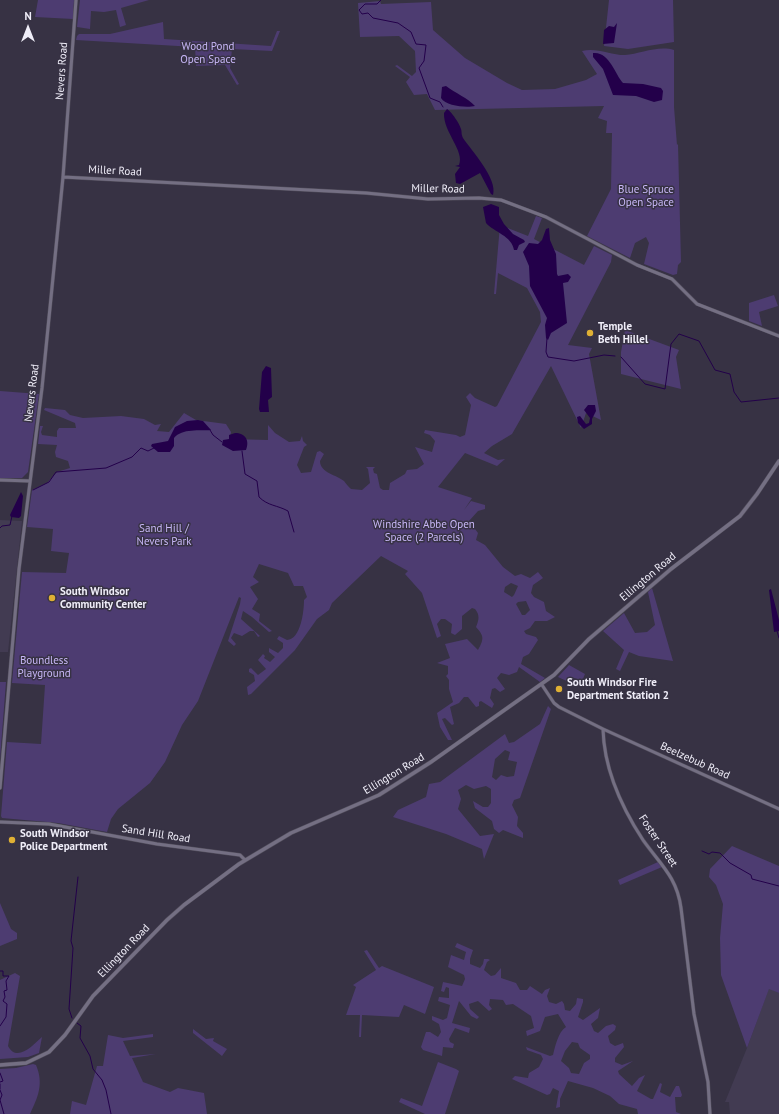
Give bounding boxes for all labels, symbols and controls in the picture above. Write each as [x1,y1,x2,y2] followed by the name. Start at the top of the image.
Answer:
[8,8,48,48] north arrow
[24,9,32,23] text: N
[180,40,236,66] park label: Wood Pond Open Space
[53,42,71,100] street label: Nevers Road
[88,163,142,179] street label: Miller Road
[411,182,465,196] street label: Miller Road
[618,183,674,209] park label: Blue Spruce Open Space
[598,320,648,346] place label: Temple Beth Hillel
[585,328,595,338] marker: Temple Beth Hillel
[22,363,42,423] street label: Nevers Road
[373,518,475,544] park label: Windshire Abbe Open Space (2 Parcels)
[136,522,192,548] park label: Sand Hill / Nevers Park
[617,550,679,604] street label: Ellington Road
[60,585,146,611] place label: South Windsor Community Center
[47,593,57,603] marker: South Windsor Community Center
[17,654,71,680] park label: Boundless Playground
[567,676,669,702] place label: South Windsor Fire Department Station 2
[554,684,564,694] marker: South Windsor Fire Department Station 2
[658,740,732,782] street label: Beelzebub Road
[361,751,427,797] street label: Ellington Road
[636,812,680,870] street label: Foster Street
[121,822,191,846] street label: Sand Hill Road
[20,827,107,853] place label: South Windsor Police Department
[7,835,17,845] marker: South Windsor Police Department
[95,922,153,980] street label: Ellington Road

